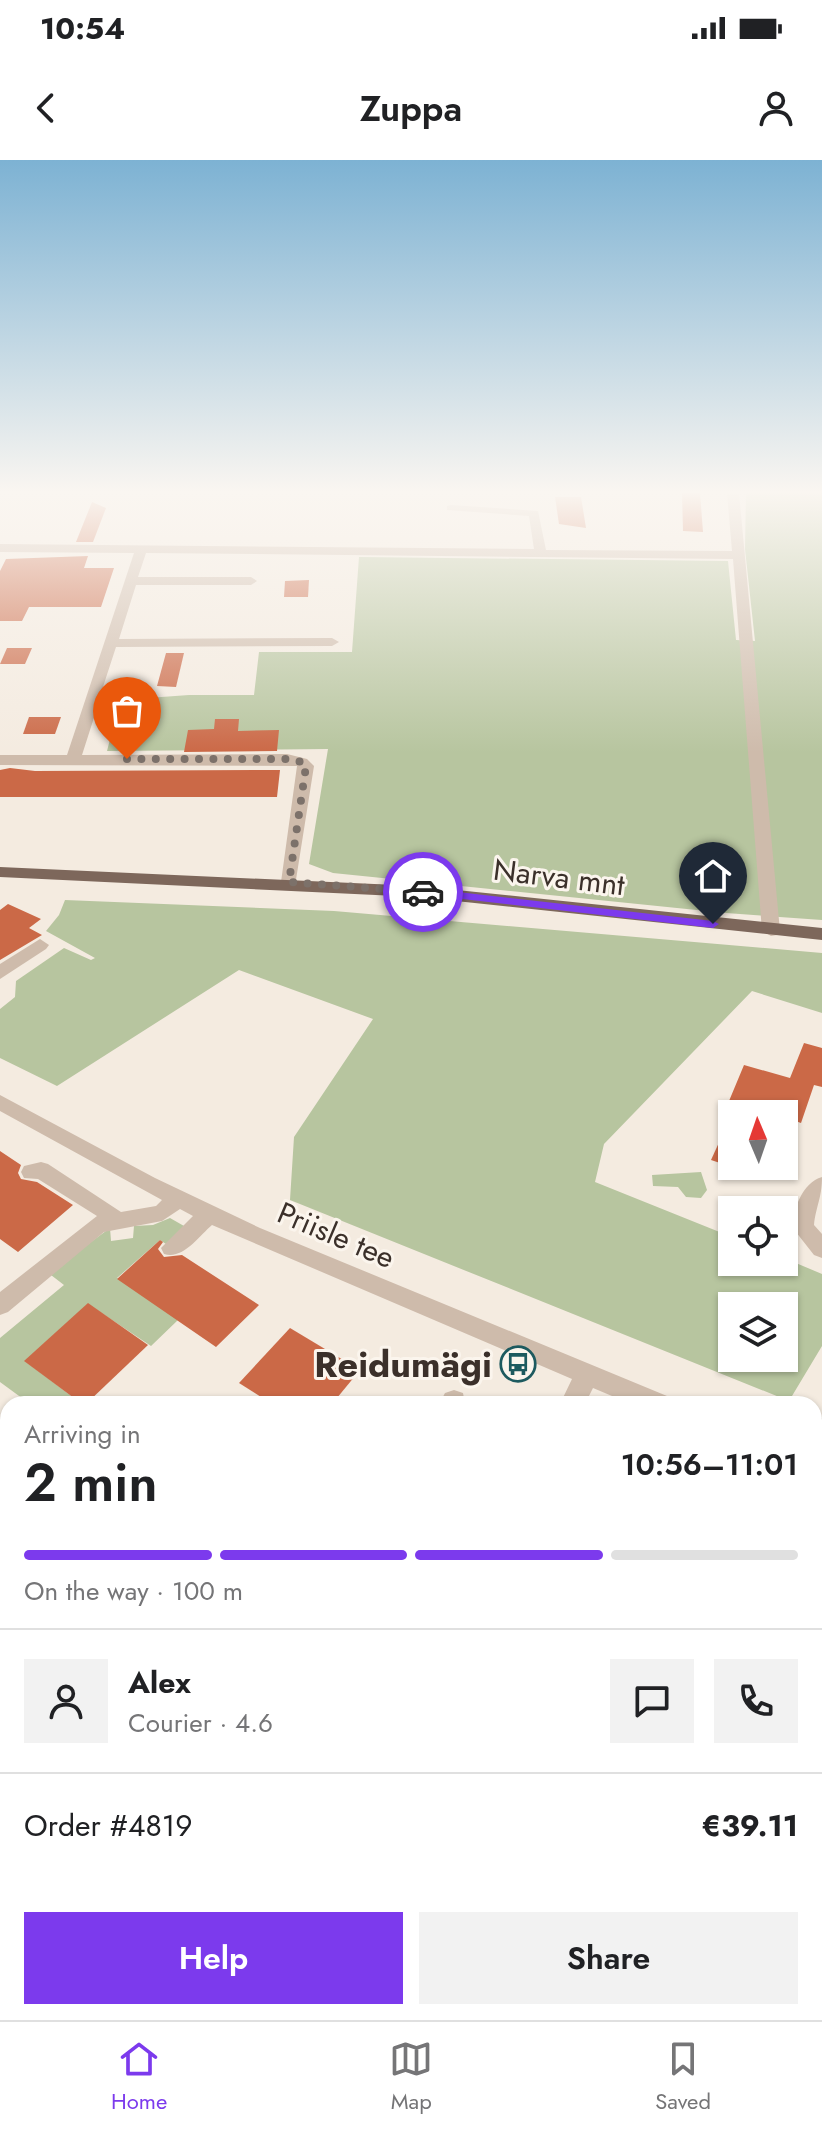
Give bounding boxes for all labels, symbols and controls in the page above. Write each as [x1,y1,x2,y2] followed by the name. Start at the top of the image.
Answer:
[40,7,125,50] text: 10:54
[360,82,462,134] text: Zuppa
[24,86,68,130] icon: back
[754,86,798,130] icon: person
[93,677,161,759] pin
[105,689,149,733] icon: bag
[679,842,747,924] pin
[491,848,628,906] street label: Narva mnt
[383,852,463,932] courier
[691,854,735,898] icon: home
[401,870,445,914] icon: car
[718,1100,798,1180] north arrow
[718,1100,798,1372] map controls
[271,1191,401,1279] street label: Priisle tee
[718,1196,798,1276] button: locate
[718,1292,798,1372] button: layers
[314,1338,492,1390] place label: Reidumägi
[499,1345,537,1383] bus stop icon: Reidumägi
[24,1415,141,1453] text: Arriving in
[621,1443,798,1486] text: 10:56–11:01
[24,1445,157,1521] text: 2 min
[24,1572,243,1610] text: On the way · 100 m
[24,1659,108,1743] button: person
[610,1659,694,1743] button: chat
[714,1659,798,1743] button: phone
[128,1661,191,1704] text: Alex
[128,1704,273,1742] text: Courier · 4.6
[24,1804,193,1847] text: Order #4819
[702,1804,798,1847] text: €39.11
[24,1912,403,2004] button: Help
[419,1912,798,2004] button: Share
[111,2037,167,2117] tab: Home
[389,2037,433,2117] tab: Map
[655,2037,711,2117] tab: Saved

